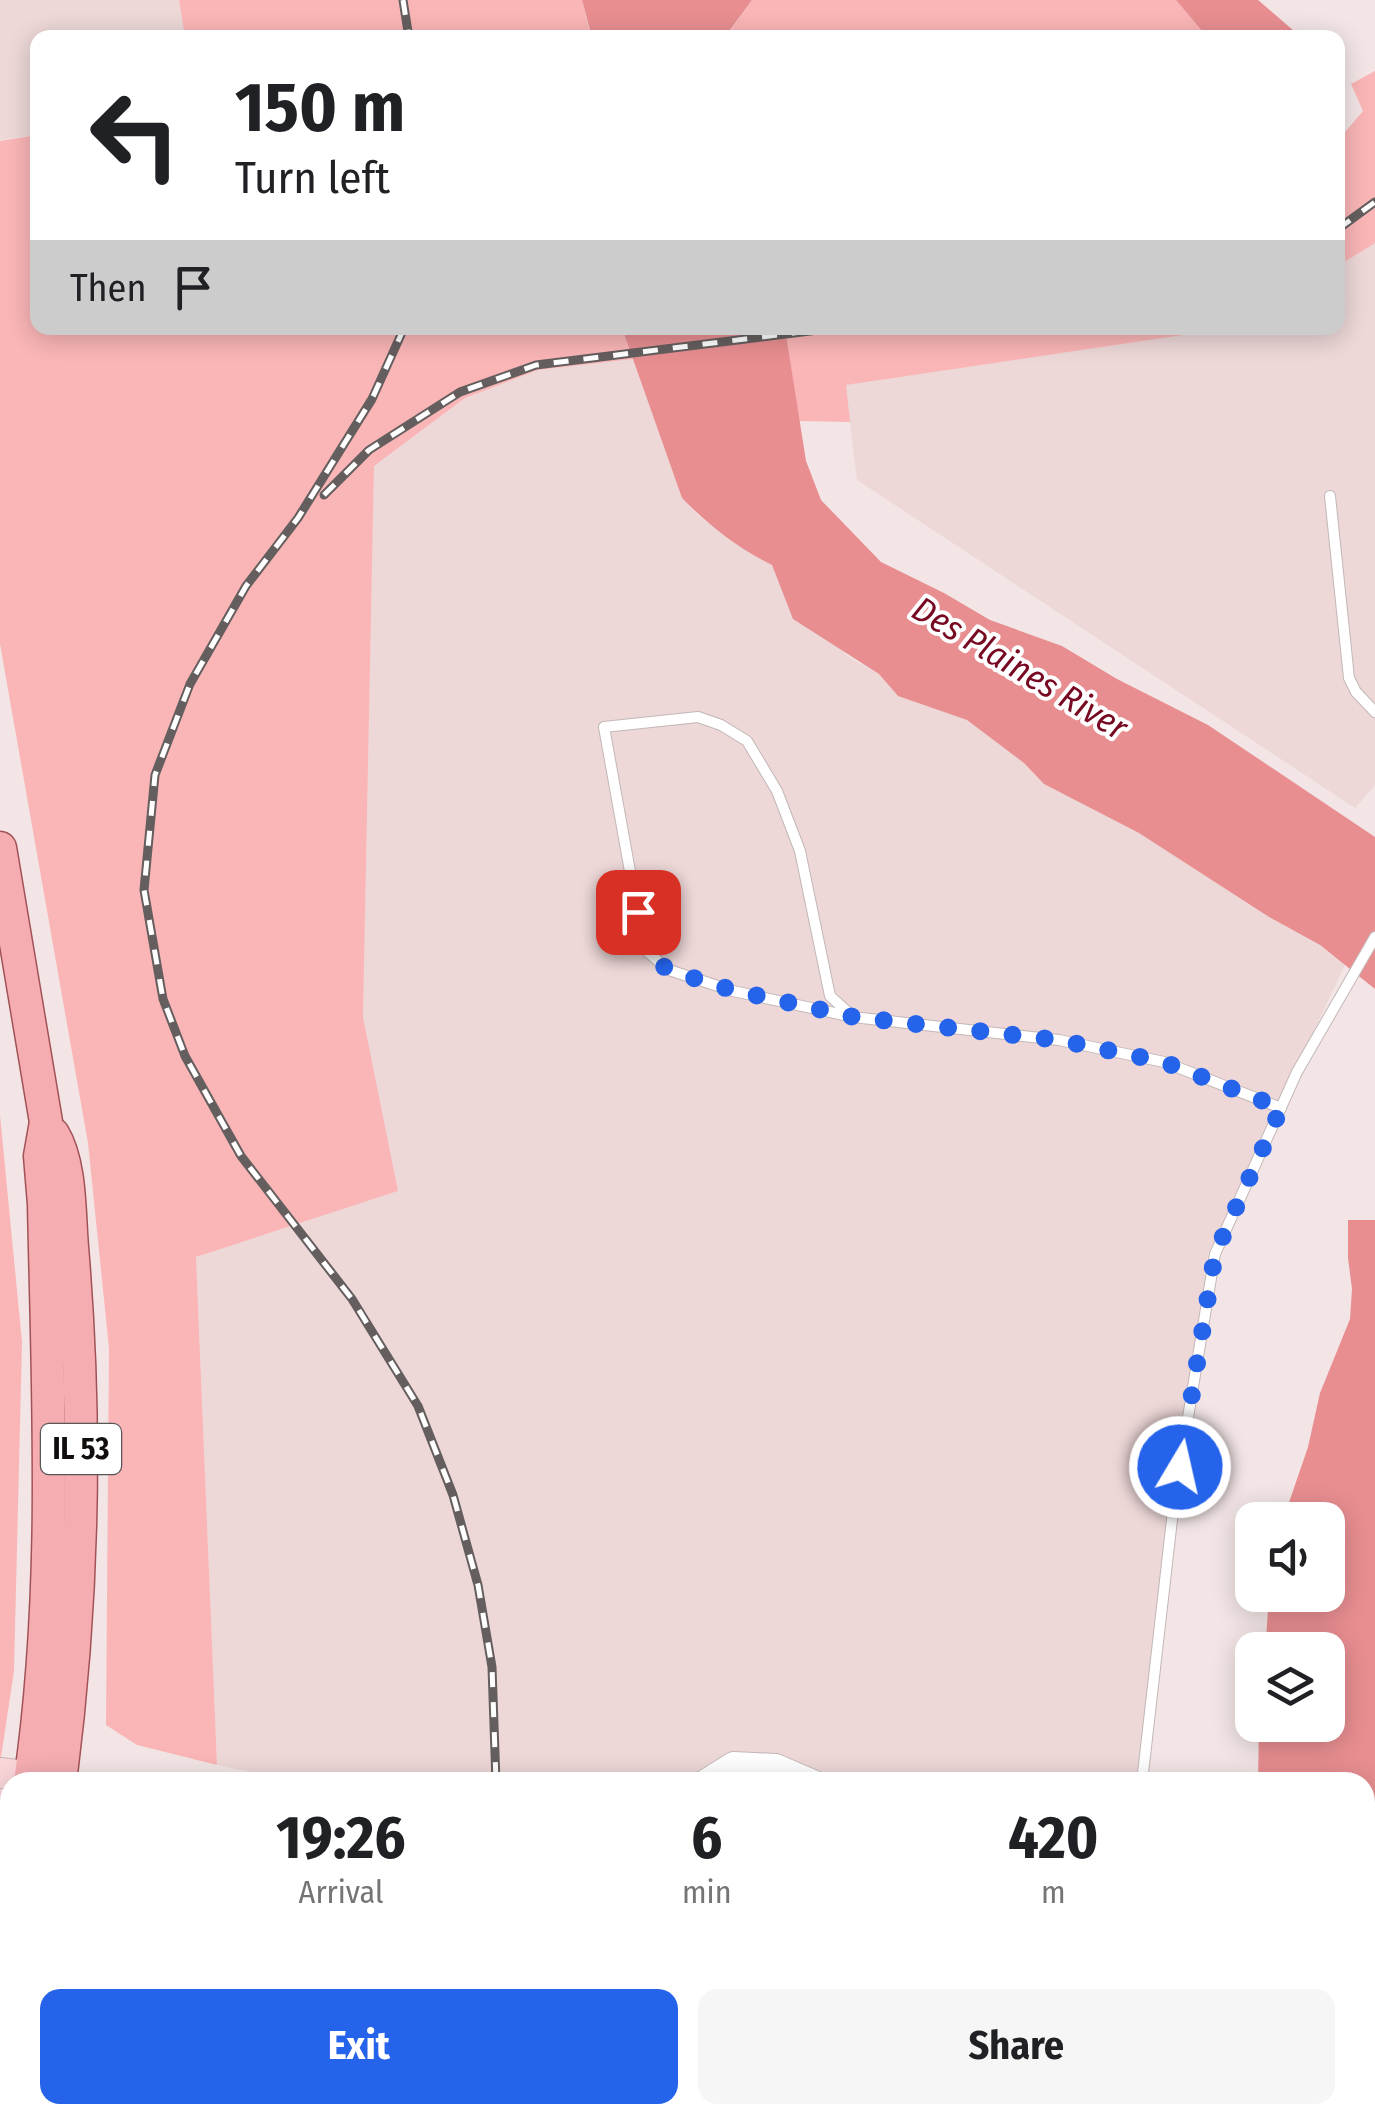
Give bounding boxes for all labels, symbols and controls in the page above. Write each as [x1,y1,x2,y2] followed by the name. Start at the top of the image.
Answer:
[235,66,405,150] text: 150 m
[70,70,200,200] icon: left
[235,151,390,205] text: Turn left
[166,260,221,315] icon: arrive
[70,265,146,311] text: Then
[905,587,1137,750] water label: Des Plaines River
[596,870,681,955] pin
[611,885,666,940] icon: arrive
[1128,1415,1232,1519] position arrow
[41,1424,121,1474] road number: IL 53
[1235,1502,1345,1742] map controls
[1235,1502,1345,1612] button: sound
[1235,1632,1345,1742] button: layers
[276,1802,406,1874] text: 19:26
[691,1802,722,1874] text: 6
[1008,1802,1099,1874] text: 420
[299,1873,383,1911] text: Arrival
[682,1873,732,1911] text: min
[1041,1873,1066,1911] text: m
[40,1989,678,2104] button: Exit
[698,1989,1335,2104] button: Share

